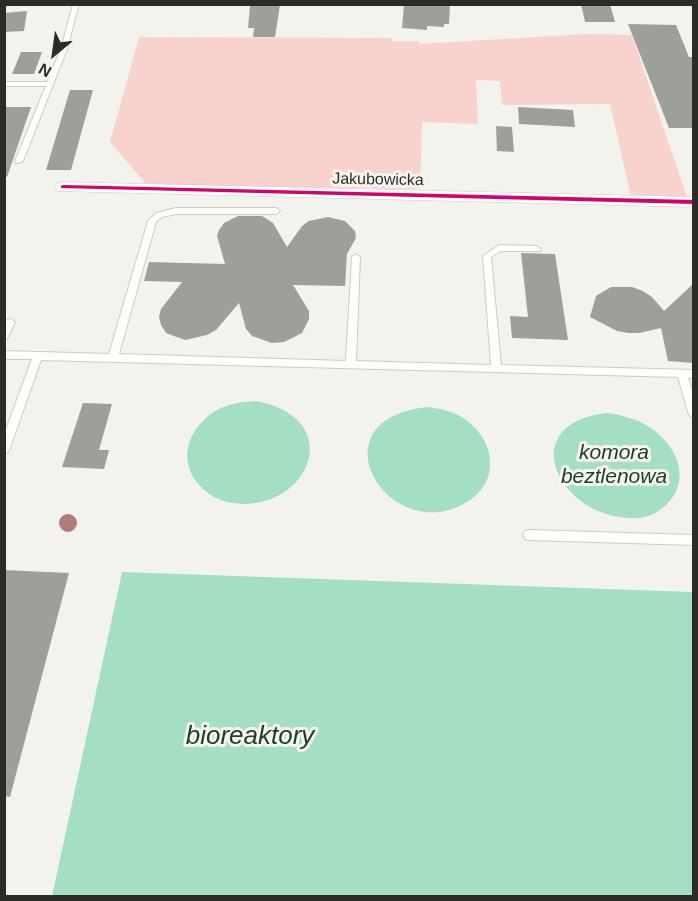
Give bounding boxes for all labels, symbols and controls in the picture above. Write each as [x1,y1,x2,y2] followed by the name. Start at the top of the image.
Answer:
[24,24,84,84] north arrow
[36,60,54,80] text: N
[332,170,424,190] street label: Jakubowicka
[561,440,667,490] water label: komora beztlenowa
[186,721,314,753] water label: bioreaktory

